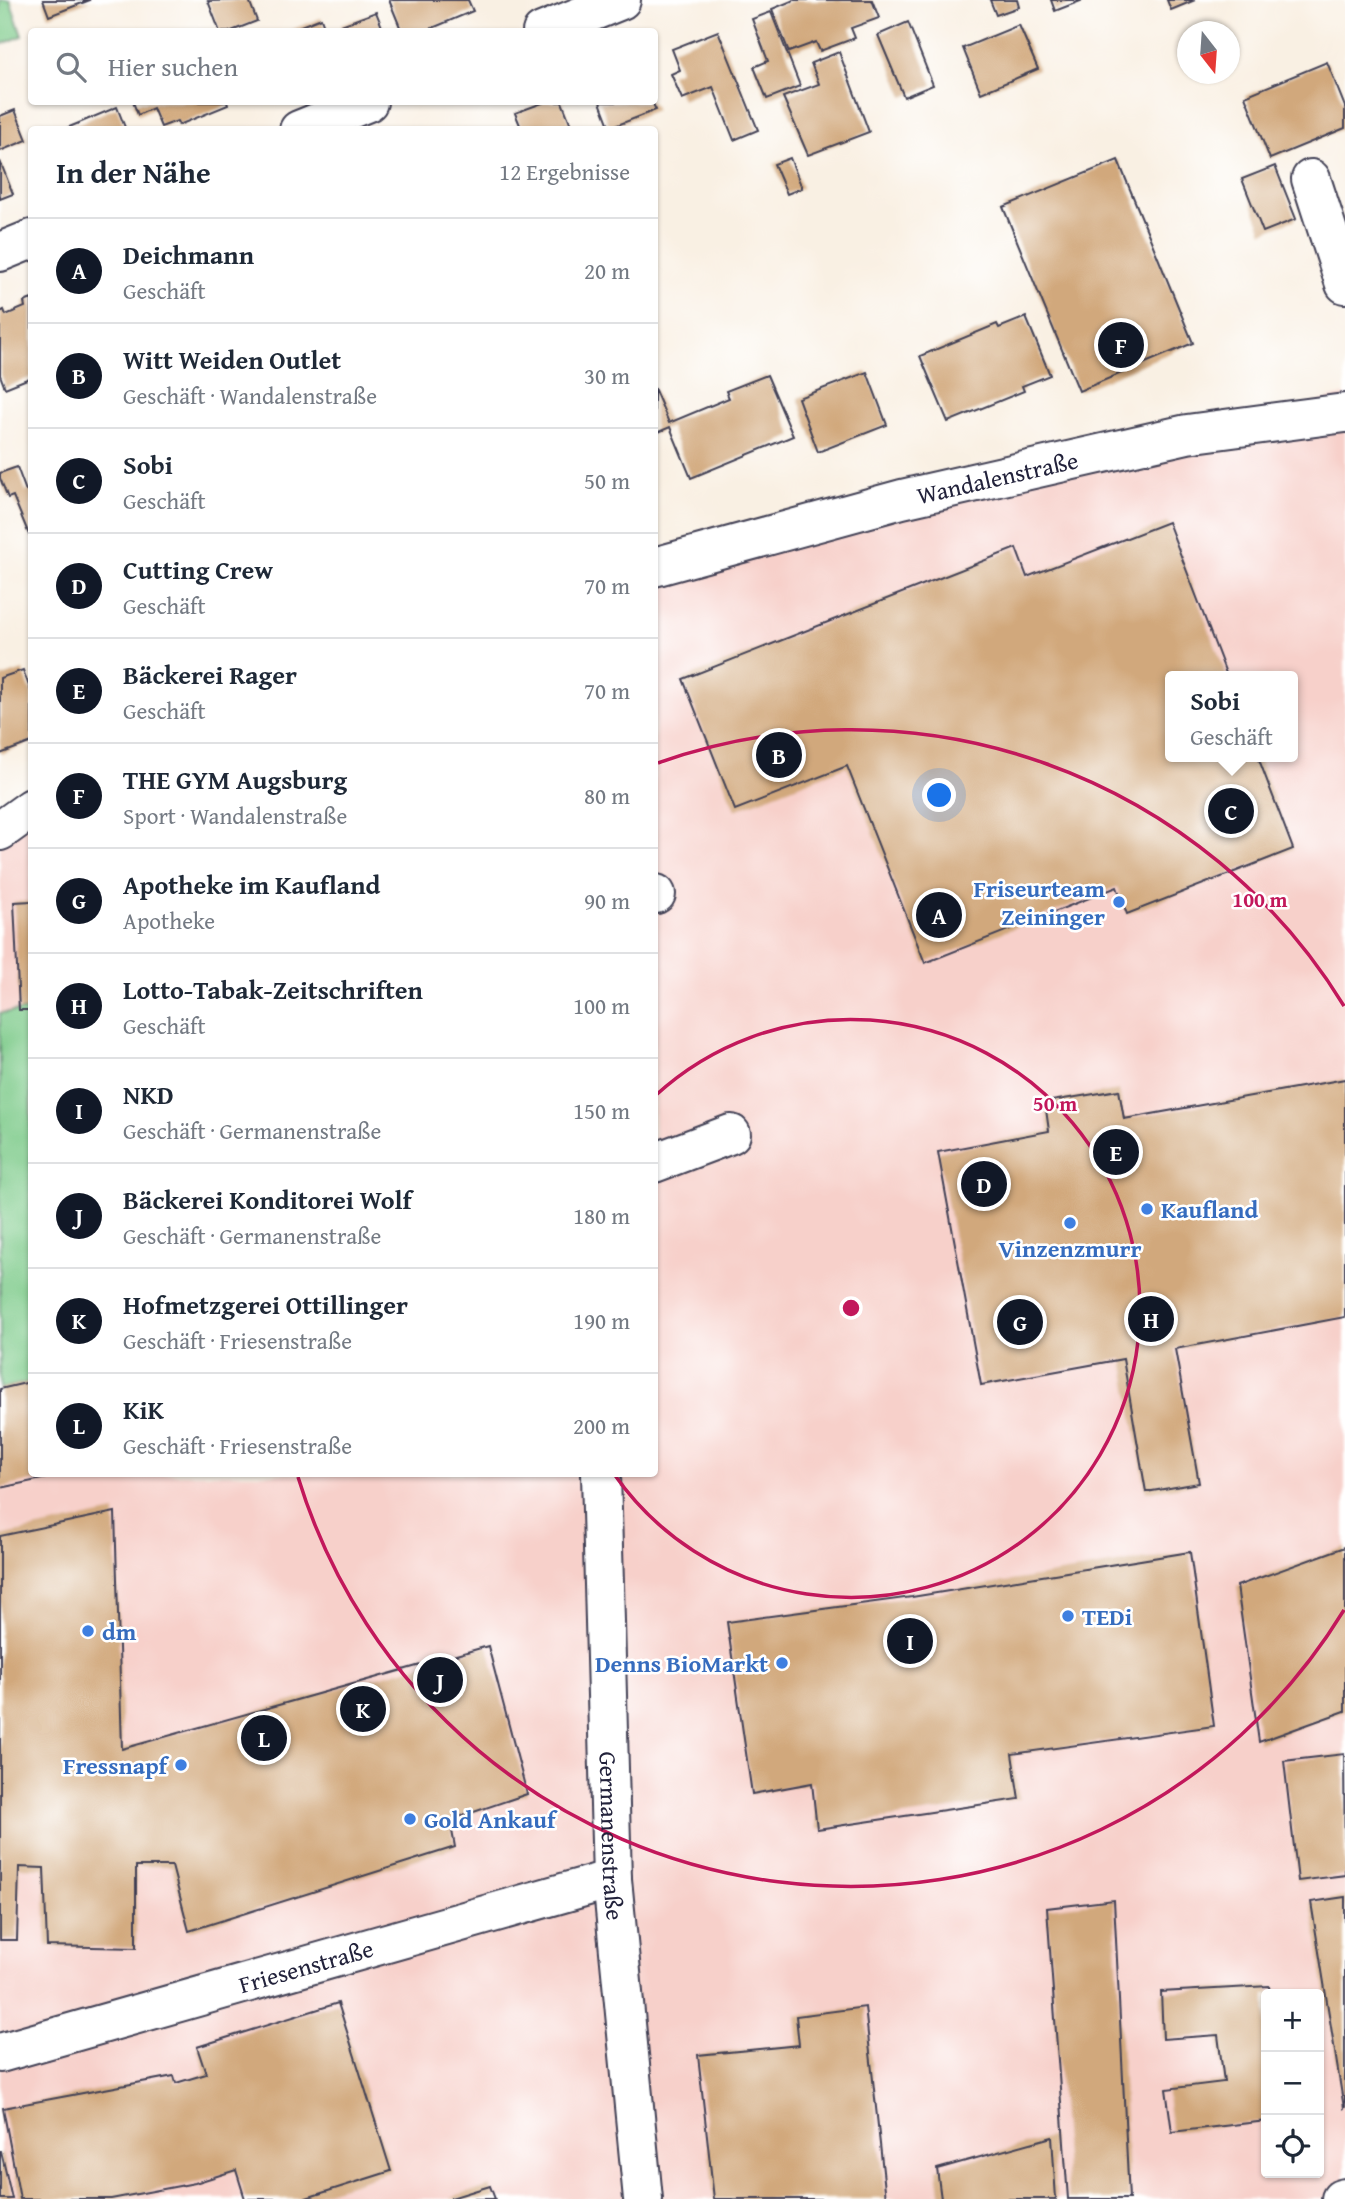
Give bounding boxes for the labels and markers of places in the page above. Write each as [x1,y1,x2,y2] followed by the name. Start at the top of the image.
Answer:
[1098,319,1144,371] pin: F
[756,729,802,781] pin: B
[1208,785,1254,837] pin: C
[973,871,1105,934] place label: Friseurteam Zeininger
[916,889,962,941] pin: A
[1111,894,1127,910] marker: Friseurteam Zeininger
[1093,1126,1139,1178] pin: E
[961,1158,1007,1210] pin: D
[1161,1192,1259,1227] place label: Kaufland
[1139,1201,1155,1217] marker: Kaufland
[1062,1215,1078,1231] marker: Vinzenzmurr
[999,1231,1141,1266] place label: Vinzenzmurr
[1128,1293,1174,1345] pin: H
[839,1296,863,1320] centre of rings
[997,1296,1043,1348] pin: G
[1082,1599,1132,1634] place label: TEDi
[1060,1608,1076,1624] marker: TEDi
[102,1614,137,1649] place label: dm
[887,1615,933,1667] pin: I
[80,1623,96,1639] marker: dm
[595,1646,768,1681] place label: Denns BioMarkt
[417,1654,463,1706] pin: J
[774,1655,790,1671] marker: Denns BioMarkt
[340,1683,386,1735] pin: K
[241,1712,287,1764] pin: L
[63,1748,170,1783] place label: Fressnapf
[173,1757,189,1773] marker: Fressnapf
[424,1802,558,1837] place label: Gold Ankauf
[402,1811,418,1827] marker: Gold Ankauf

